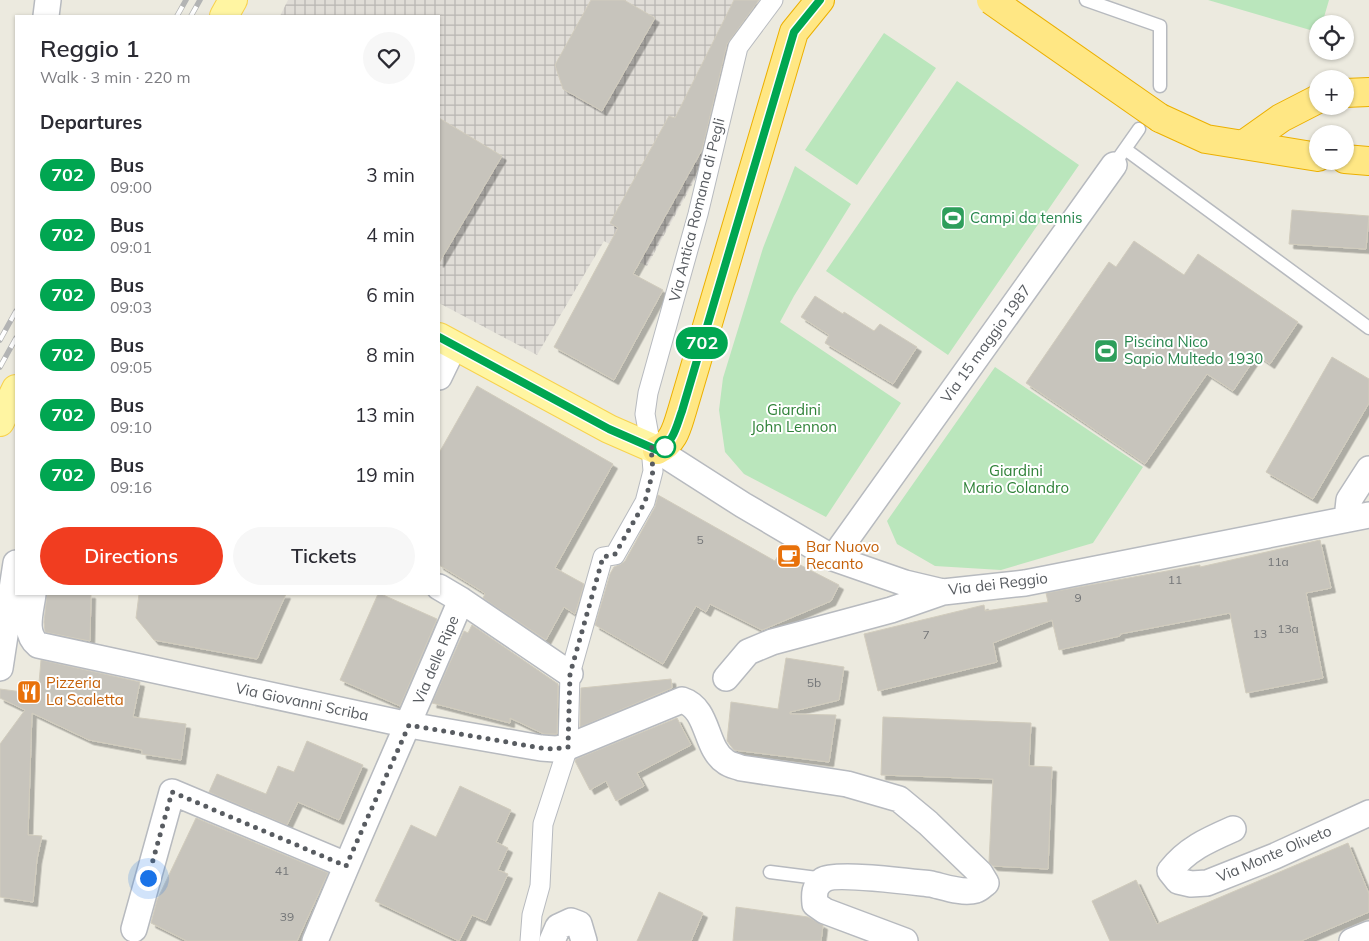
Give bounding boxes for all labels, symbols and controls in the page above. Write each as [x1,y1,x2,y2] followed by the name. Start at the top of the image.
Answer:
[1309,15,1354,170] map controls
[1309,15,1354,60] button: locate
[363,32,415,84] button: heart
[40,33,140,63] text: Reggio 1
[40,67,191,87] text: Walk · 3 min · 220 m
[1309,70,1354,115] button: +
[40,110,142,134] text: Departures
[664,116,729,304] street label: Via Antica Romana di Pegli
[1309,125,1354,170] button: −
[110,153,144,177] text: Bus
[51,163,84,186] text: 702
[366,163,415,187] text: 3 min
[110,177,152,197] text: 09:00
[940,205,966,231] sports icon: Campi da tennis
[970,208,1083,227] place label: Campi da tennis
[110,213,144,237] text: Bus
[51,223,84,246] text: 702
[366,223,415,247] text: 4 min
[110,237,152,257] text: 09:01
[110,273,144,297] text: Bus
[936,281,1035,406] street label: Via 15 maggio 1987
[51,283,84,306] text: 702
[366,283,415,307] text: 6 min
[110,297,152,317] text: 09:03
[673,327,731,359] line badge: 702
[686,331,718,354] text: 702
[1124,332,1263,368] place label: Piscina Nico Sapio Multedo 1930
[110,333,144,357] text: Bus
[1093,338,1119,364] sports icon: Piscina Nico Sapio Multedo 1930
[51,343,84,366] text: 702
[366,343,415,367] text: 8 min
[110,357,152,377] text: 09:05
[110,393,144,417] text: Bus
[751,400,837,436] park label: Giardini John Lennon
[51,403,84,426] text: 702
[355,403,415,427] text: 13 min
[110,417,152,437] text: 09:10
[654,436,676,458] unlabelled marker
[110,453,144,477] text: Bus
[963,461,1069,497] park label: Giardini Mario Colandro
[51,463,84,486] text: 702
[355,463,415,487] text: 19 min
[110,477,152,497] text: 09:16
[40,527,223,585] button: Directions
[233,527,415,585] button: Tickets
[696,532,704,547] house number: 5
[806,537,879,573] place label: Bar Nuovo Recanto
[776,543,802,569] cafe icon: Bar Nuovo Recanto
[1267,554,1289,569] house number: 11a
[947,568,1049,599] street label: Via dei Reggio
[1168,572,1182,587] house number: 11
[1074,590,1082,605] house number: 9
[408,613,463,707] street label: Via delle Ripe
[1277,621,1299,636] house number: 13a
[1253,626,1267,641] house number: 13
[922,627,930,642] house number: 7
[46,673,124,709] place label: Pizzeria La Scaletta
[807,675,821,690] house number: 5b
[234,678,370,725] street label: Via Giovanni Scriba
[16,679,42,705] restaurant icon: Pizzeria La Scaletta
[1214,821,1334,886] street label: Via Monte Oliveto
[275,863,289,878] house number: 41
[136,866,161,891] your location
[280,909,294,924] house number: 39

